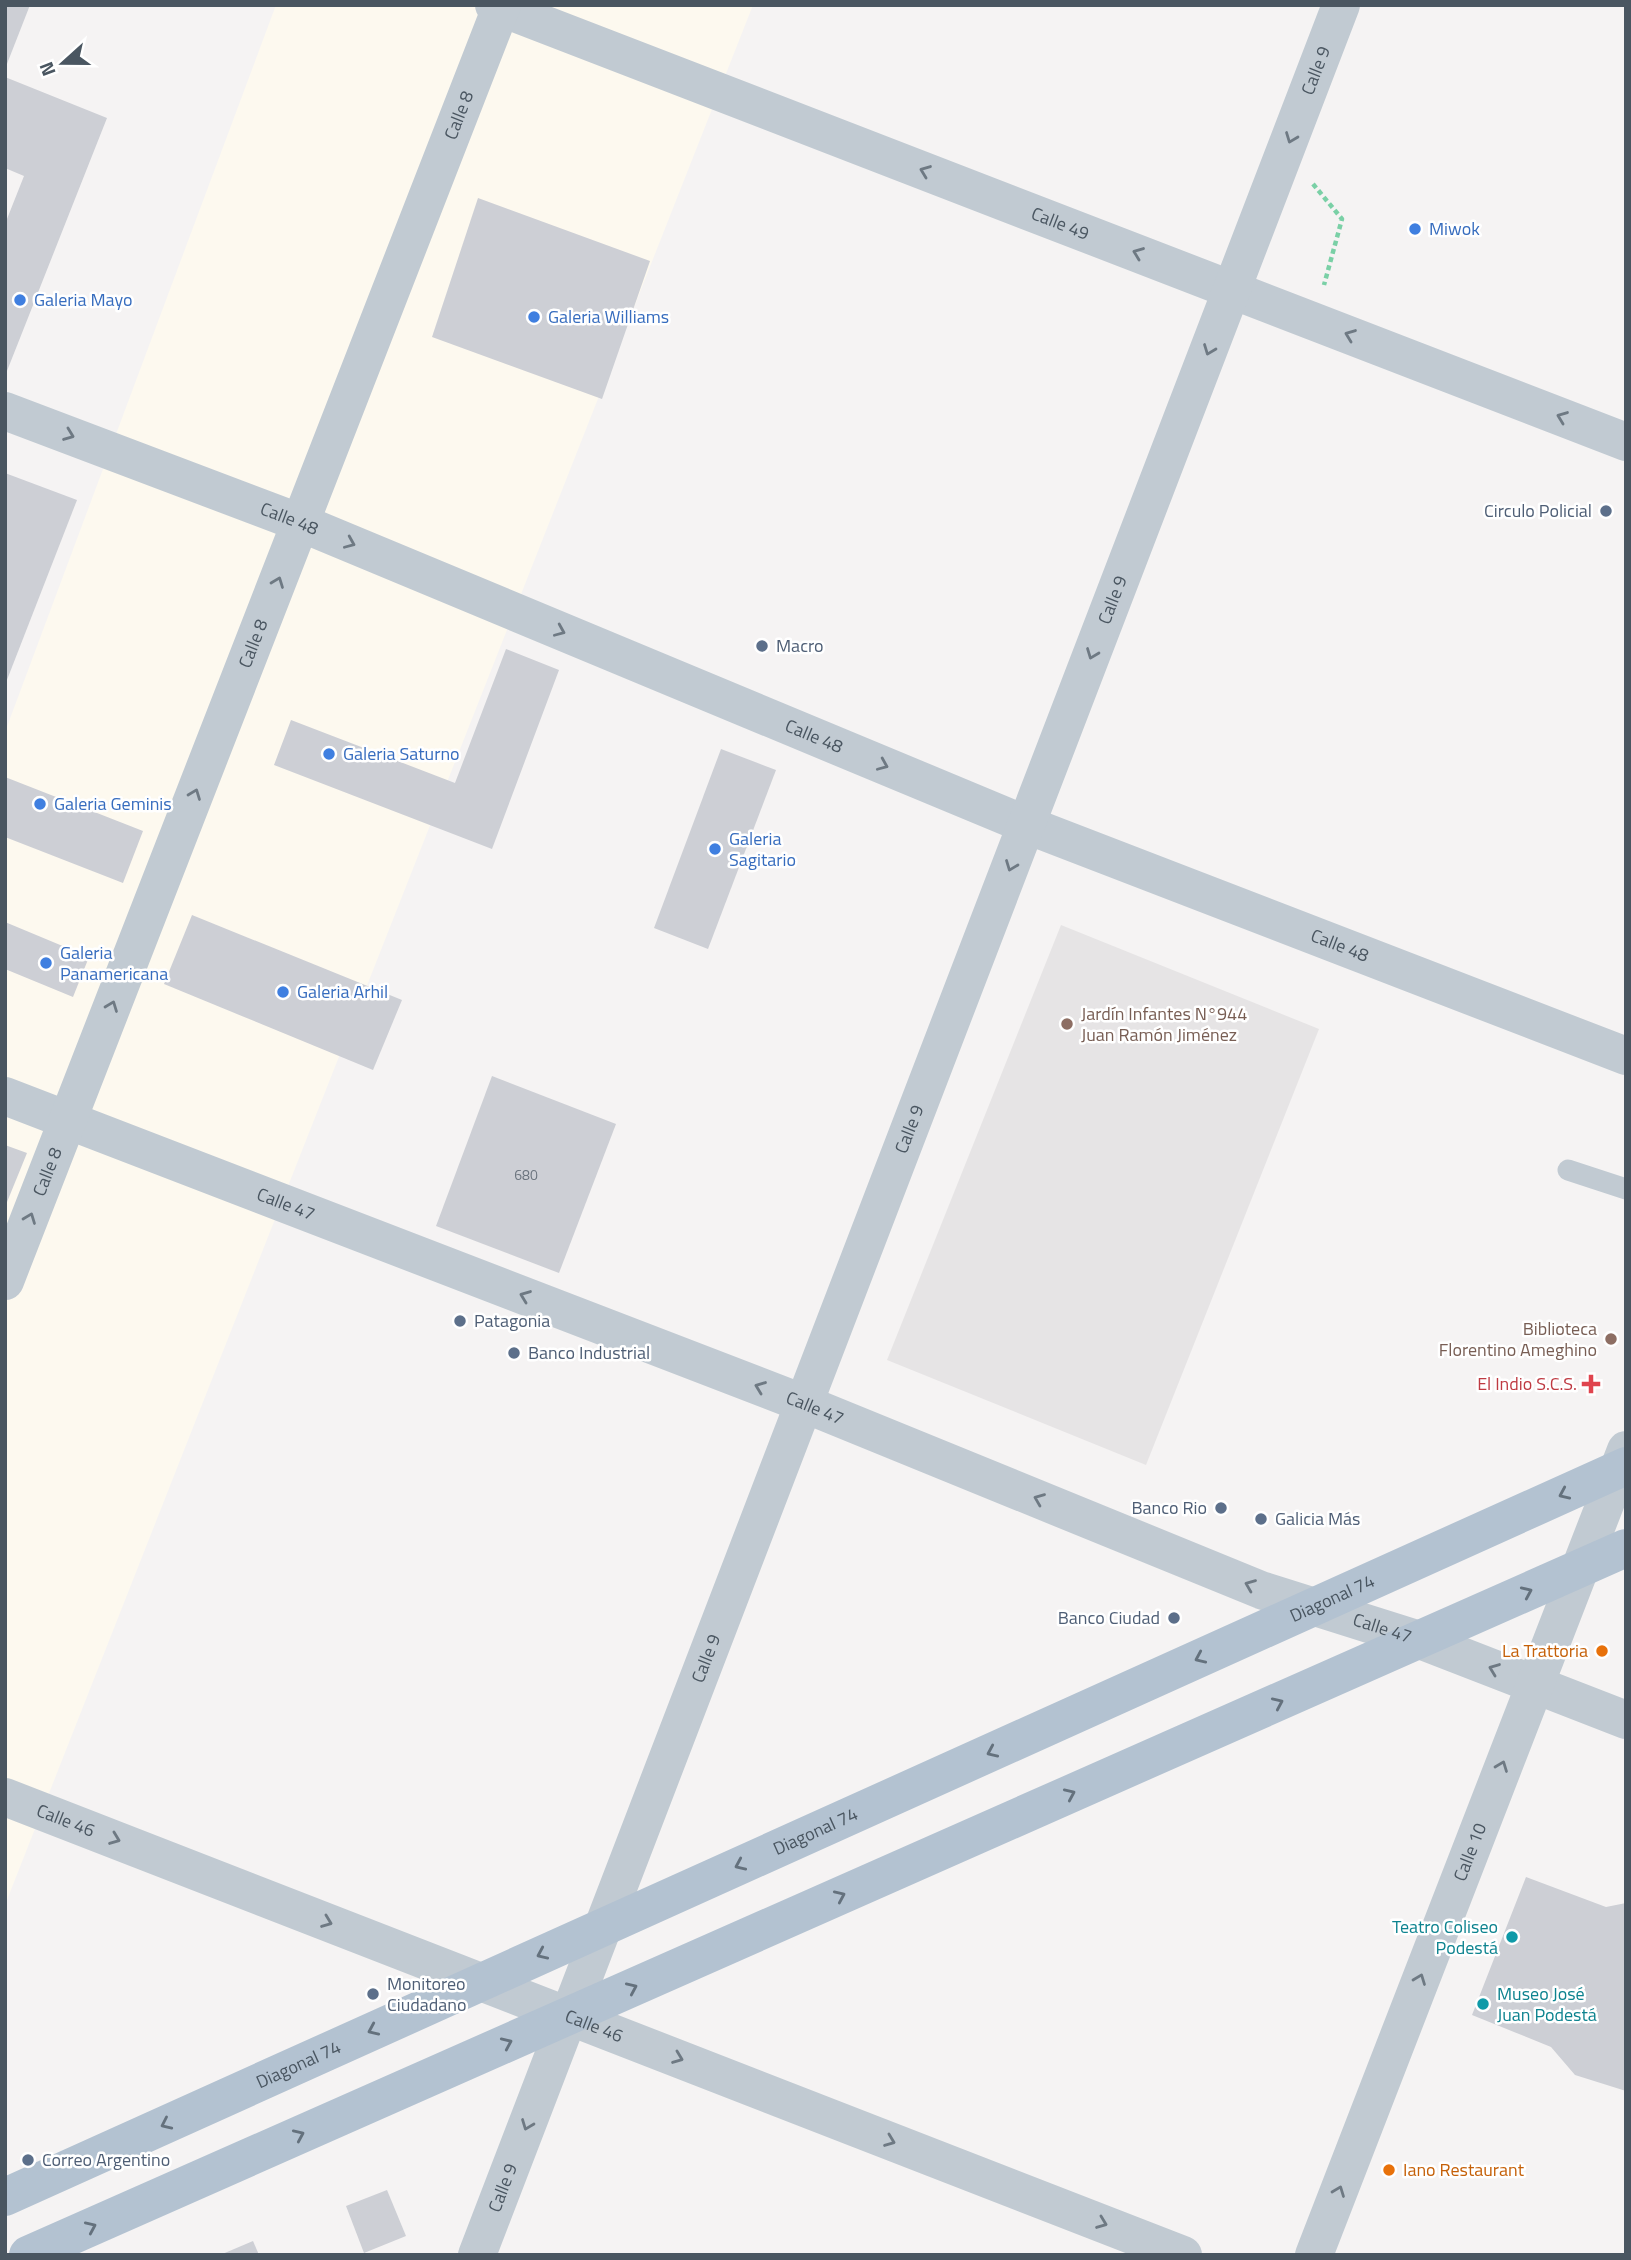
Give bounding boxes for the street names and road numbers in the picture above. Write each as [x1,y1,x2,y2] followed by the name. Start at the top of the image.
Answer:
[1294,42,1337,99] street label: Calle 9
[437,87,480,143] street label: Calle 8
[1027,200,1093,247] street label: Calle 49
[256,495,323,542] street label: Calle 48
[1090,571,1134,628] street label: Calle 9
[231,615,274,672] street label: Calle 8
[781,712,847,760] street label: Calle 48
[1307,922,1373,969] street label: Calle 48
[887,1101,930,1157] street label: Calle 9
[25,1143,69,1200] street label: Calle 8
[253,1180,319,1227] street label: Calle 47
[782,1384,848,1432] street label: Calle 47
[1285,1567,1379,1629] street label: Diagonal 74
[1350,1606,1415,1650] street label: Calle 47
[684,1630,727,1687] street label: Calle 9
[33,1797,99,1844] street label: Calle 46
[768,1800,862,1862] street label: Diagonal 74
[1446,1819,1493,1885] street label: Calle 10
[561,2002,627,2049] street label: Calle 46
[252,2033,345,2095] street label: Diagonal 74
[481,2159,524,2216] street label: Calle 9

